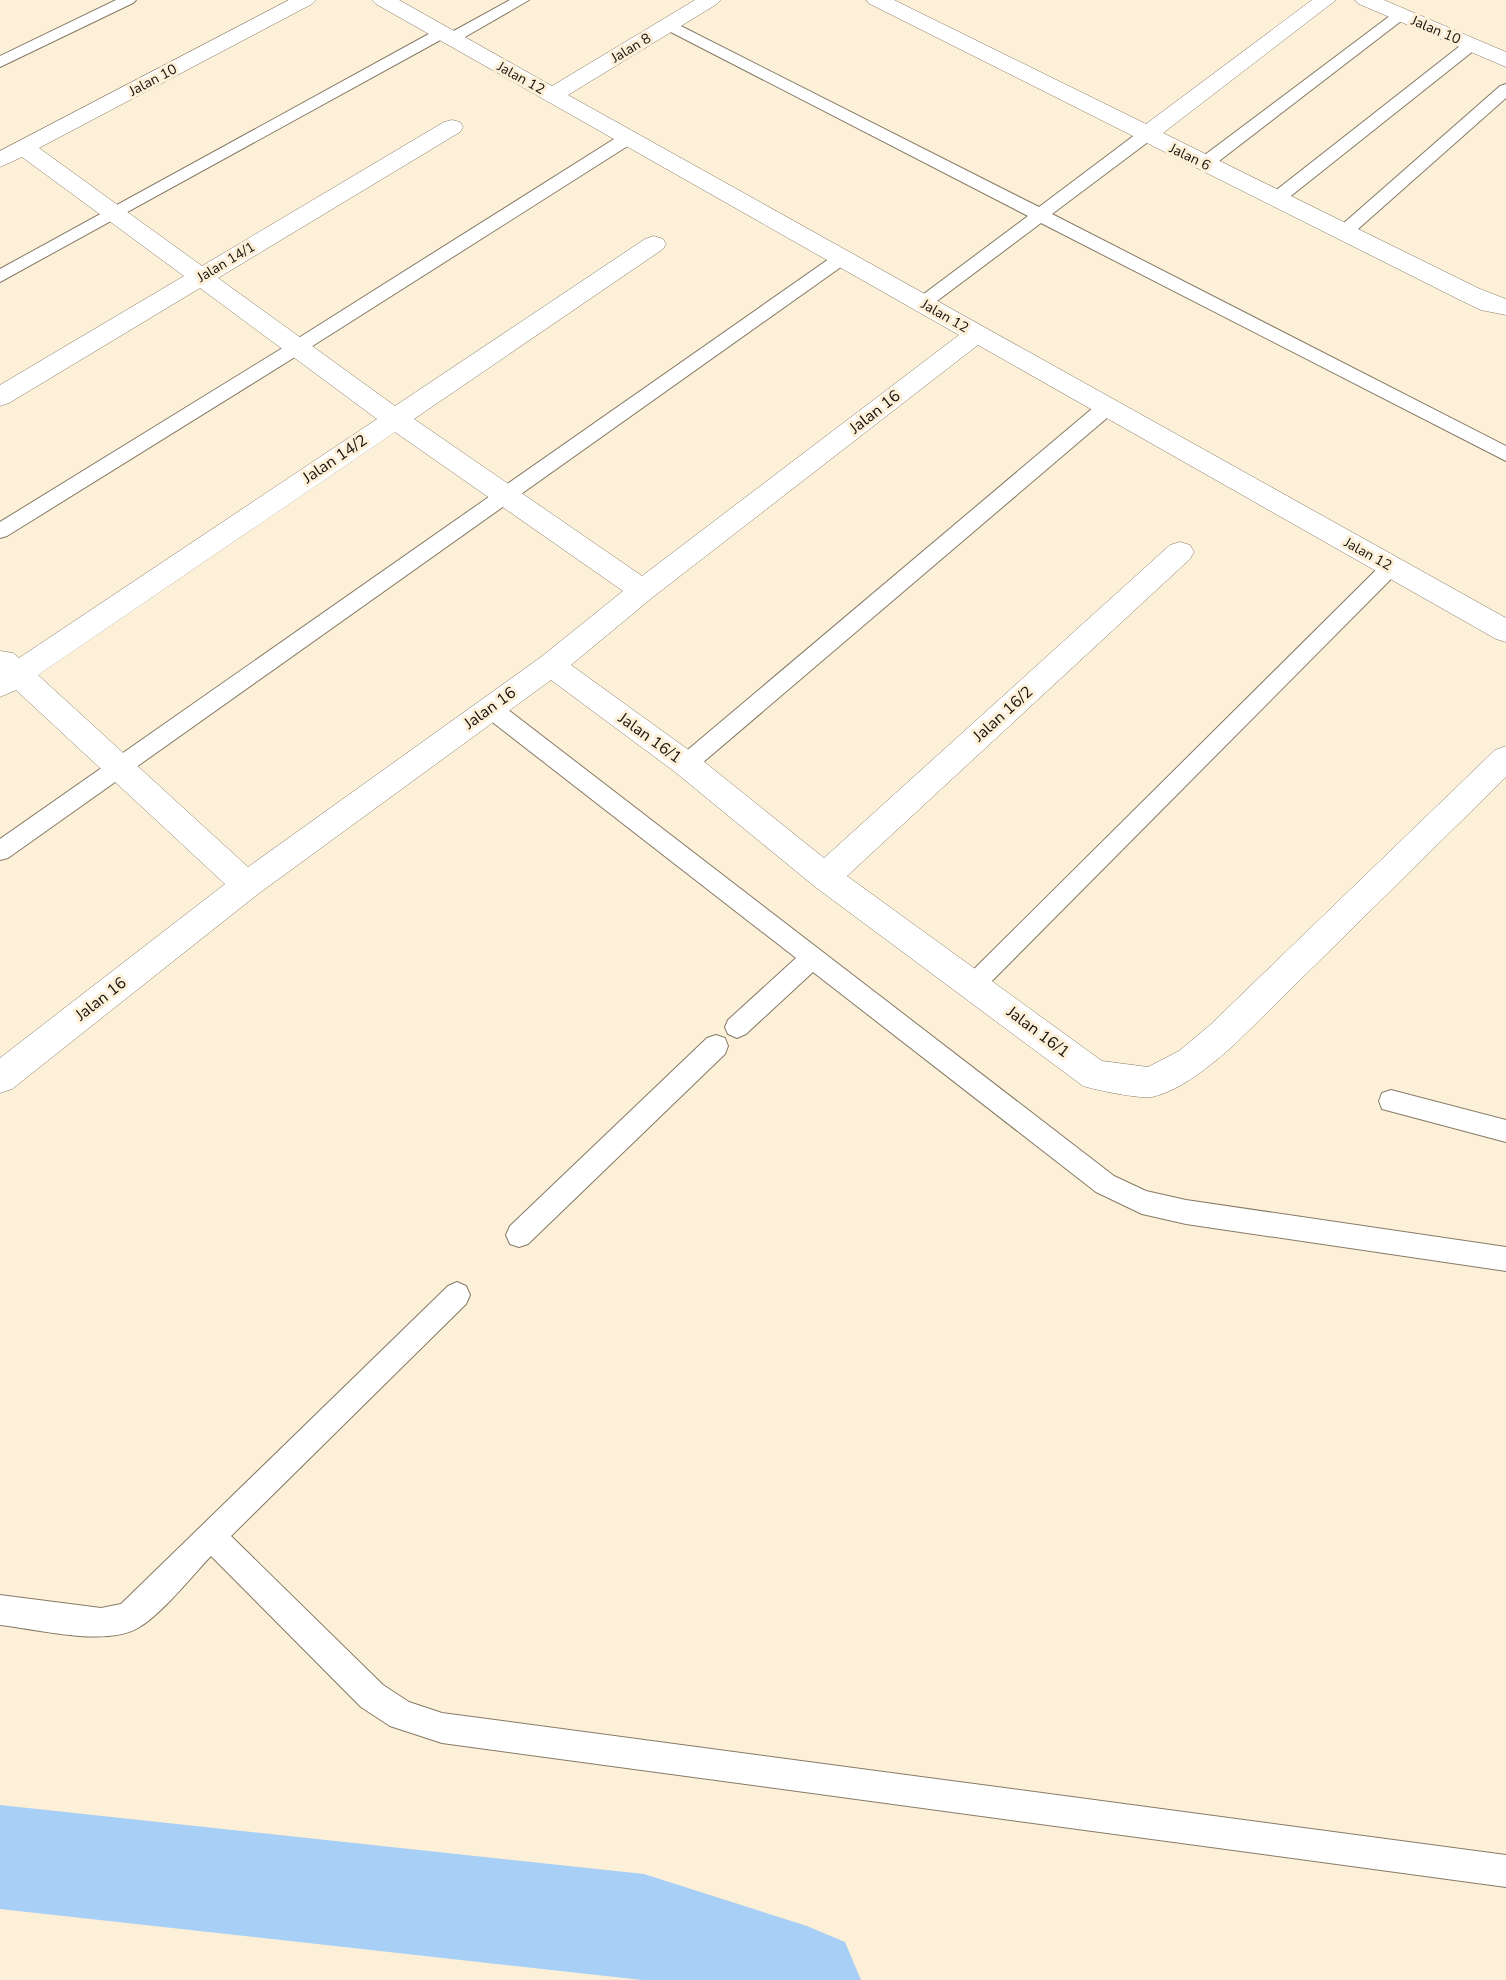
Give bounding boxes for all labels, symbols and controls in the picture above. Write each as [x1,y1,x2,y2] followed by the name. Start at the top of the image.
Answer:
[1407,11,1464,49] street label: Jalan 10
[607,29,655,68] street label: Jalan 8
[493,57,548,99] street label: Jalan 12
[125,59,180,101] street label: Jalan 10
[1165,138,1214,175] street label: Jalan 6
[193,237,258,287] street label: Jalan 14/1
[917,294,972,337] street label: Jalan 12
[844,385,905,440] street label: Jalan 16
[298,429,372,489] street label: Jalan 14/2
[1340,533,1395,575] street label: Jalan 12
[968,681,1038,747] street label: Jalan 16/2
[459,682,520,735] street label: Jalan 16
[613,707,686,768] street label: Jalan 16/1
[70,972,131,1027] street label: Jalan 16
[1001,1001,1074,1063] street label: Jalan 16/1

